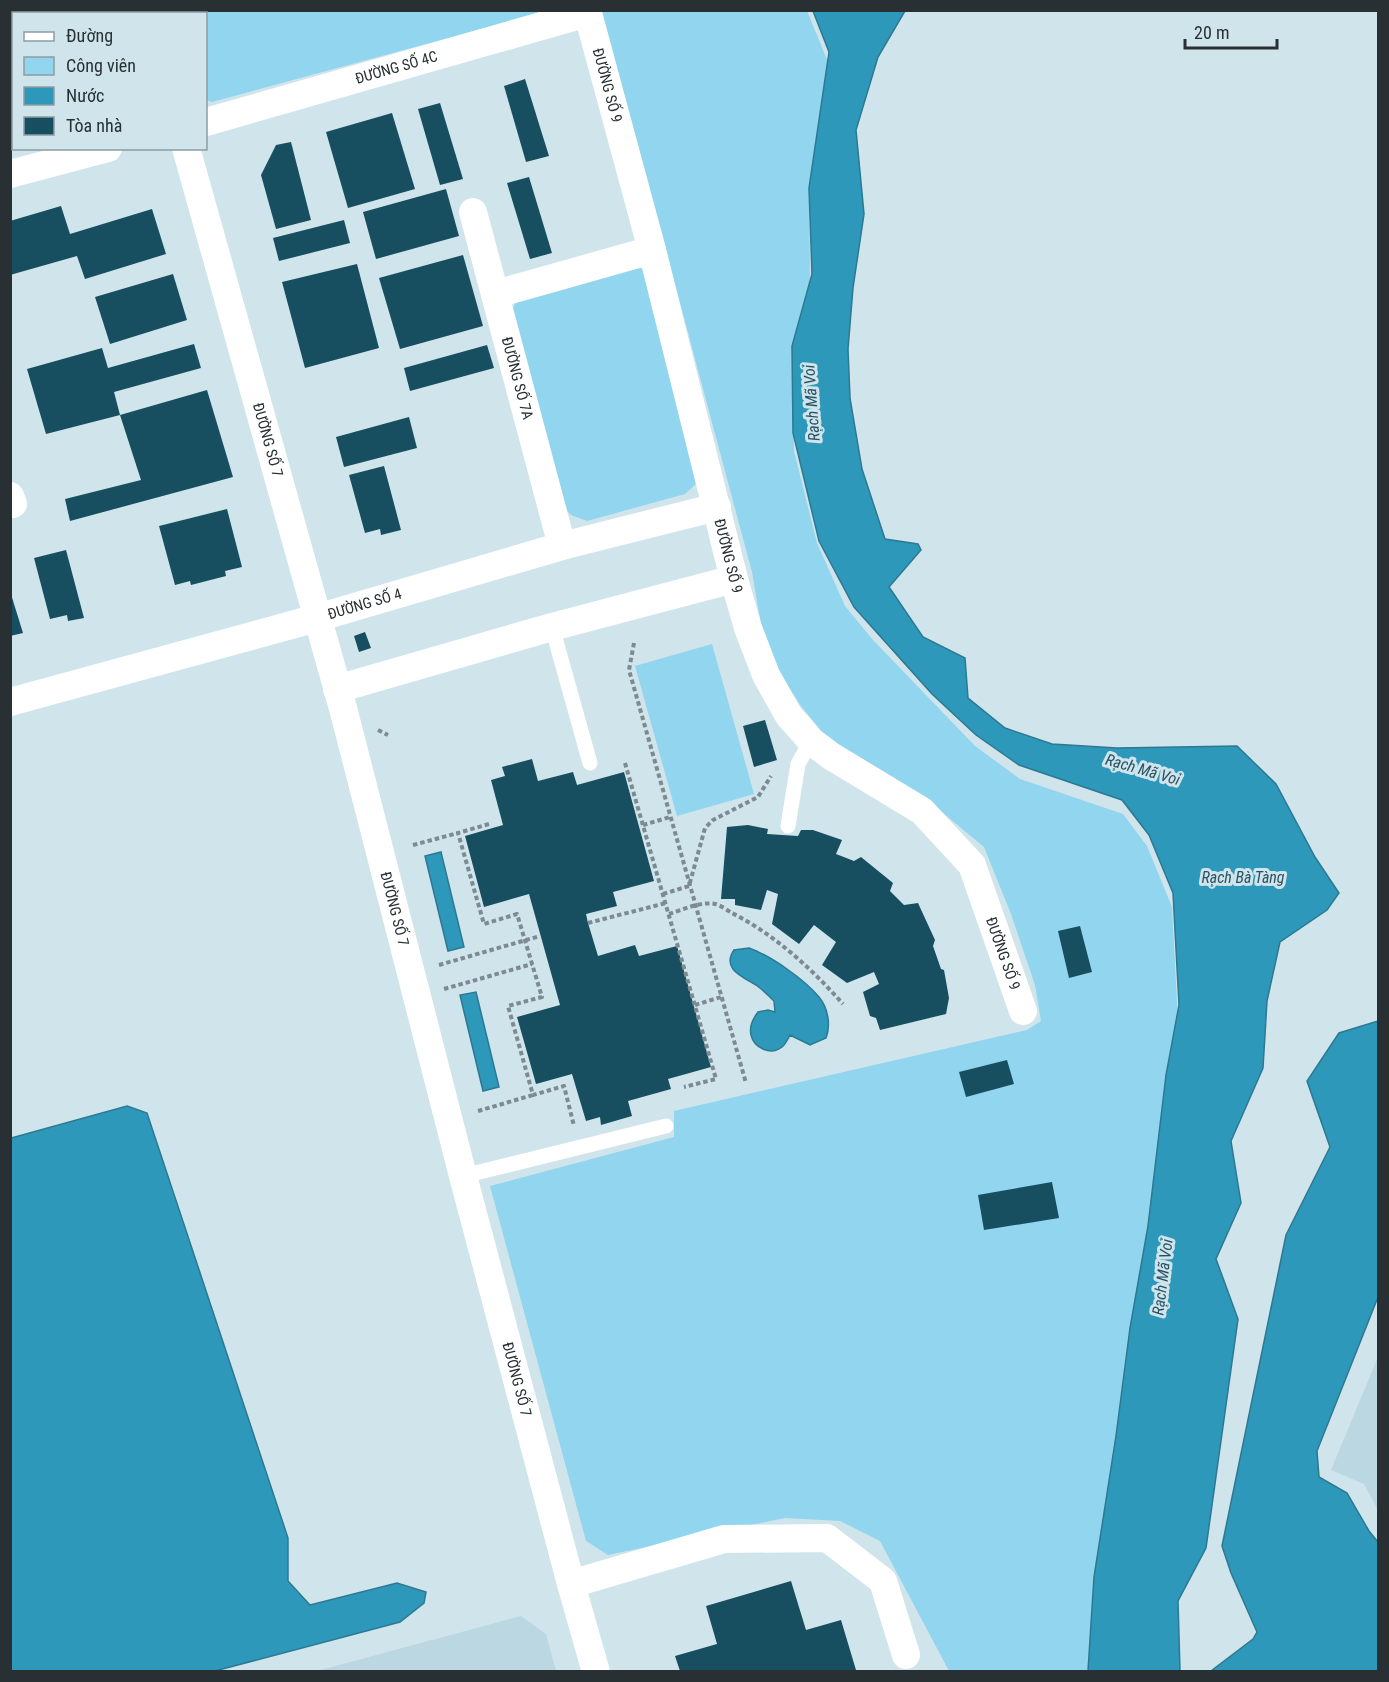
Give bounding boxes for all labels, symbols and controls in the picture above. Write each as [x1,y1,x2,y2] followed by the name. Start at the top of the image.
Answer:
[12,12,207,150] legend
[1185,12,1276,50] scale bar
[1194,22,1229,43] text: 20 m
[66,25,113,46] text: Đường
[589,46,626,124] street label: ĐƯỜNG SỐ 9
[353,47,440,88] street label: ĐƯỜNG SỐ 4C
[66,55,136,76] text: Công viên
[66,85,104,106] text: Nước
[66,115,122,136] text: Tòa nhà
[498,335,537,422] street label: ĐƯỜNG SỐ 7A
[799,364,824,442] water label: Rạch Mã Voi
[249,401,287,479] street label: ĐƯỜNG SỐ 7
[710,517,747,595] street label: ĐƯỜNG SỐ 9
[326,585,404,623] street label: ĐƯỜNG SỐ 4
[1103,750,1183,789] water label: Rạch Mã Voi
[1201,868,1285,887] water label: Rạch Bà Tàng
[376,870,413,948] street label: ĐƯỜNG SỐ 7
[982,915,1024,992] street label: ĐƯỜNG SỐ 9
[1148,1238,1177,1316] water label: Rạch Mã Voi
[498,1340,535,1418] street label: ĐƯỜNG SỐ 7

